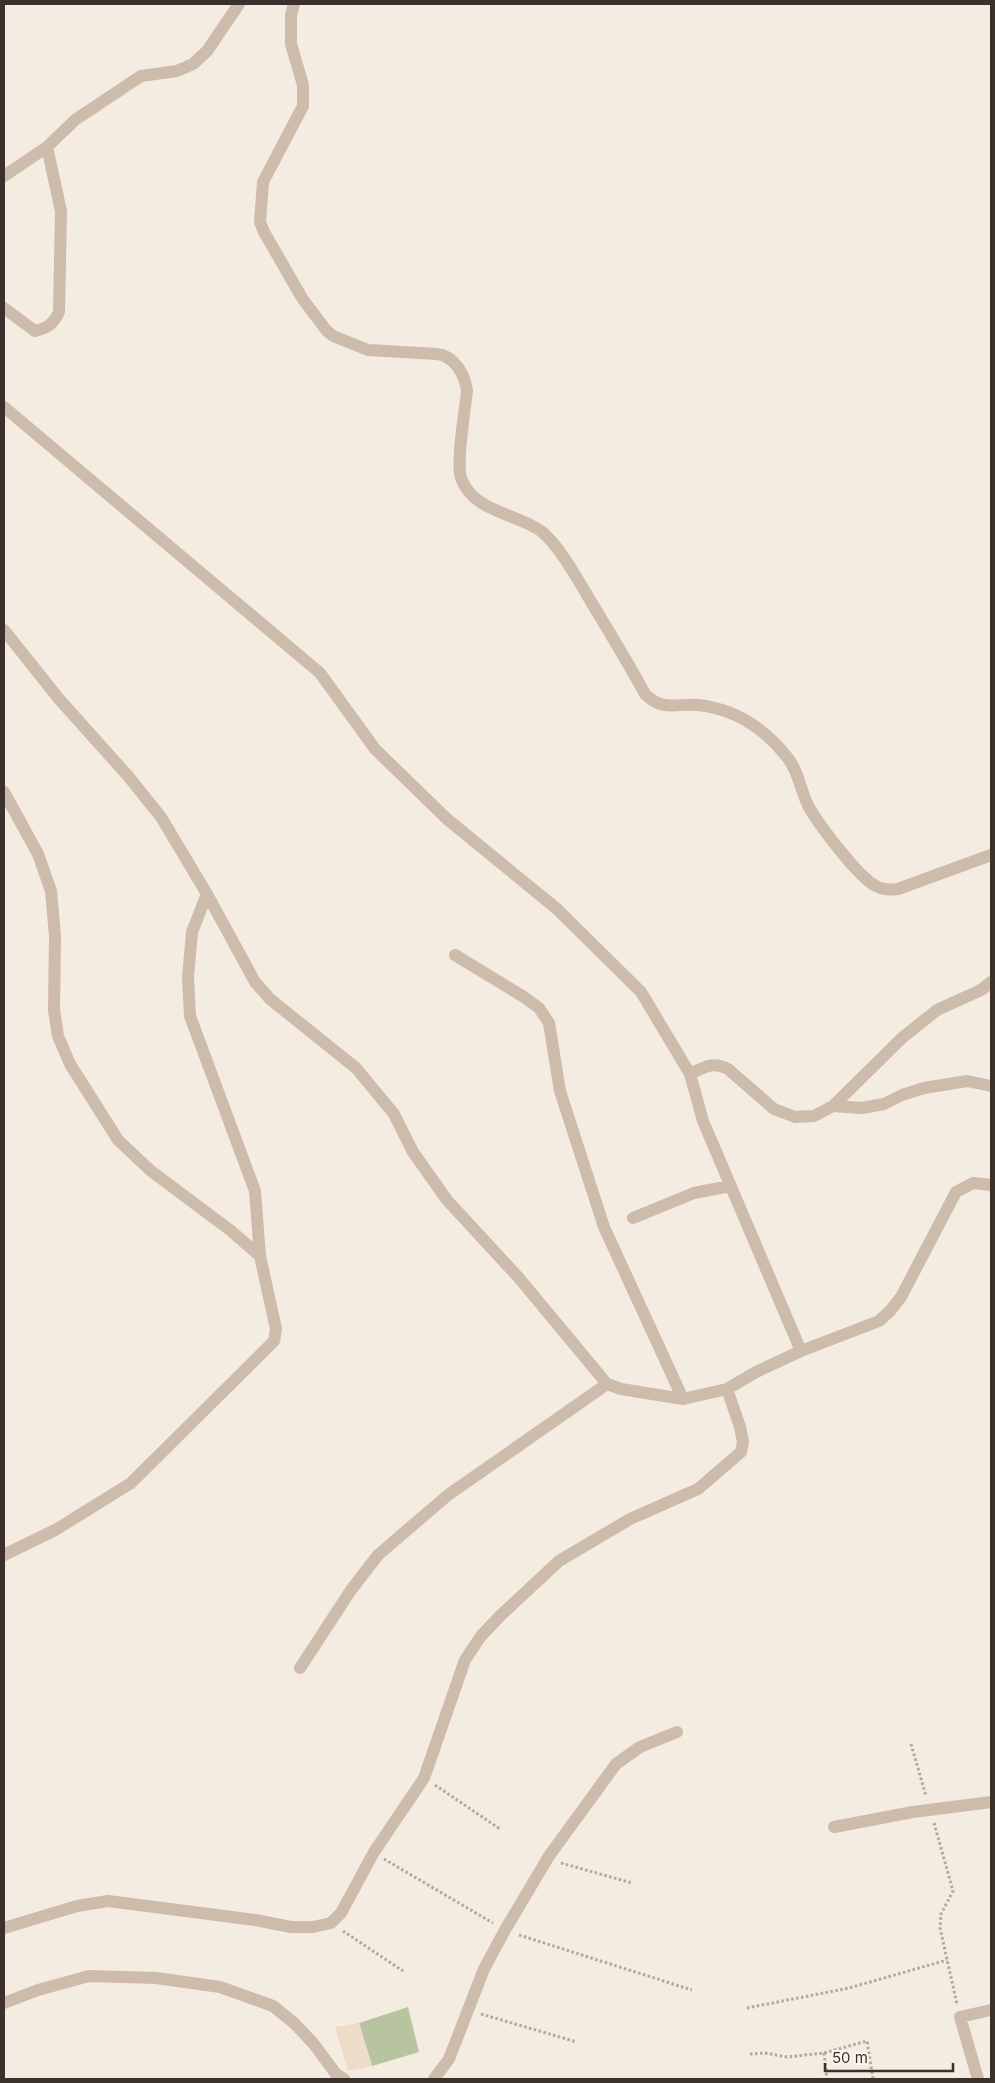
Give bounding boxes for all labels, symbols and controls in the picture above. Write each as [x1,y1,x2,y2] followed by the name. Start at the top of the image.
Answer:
[825,2040,952,2072] scale bar
[832,2048,868,2067] text: 50 m

